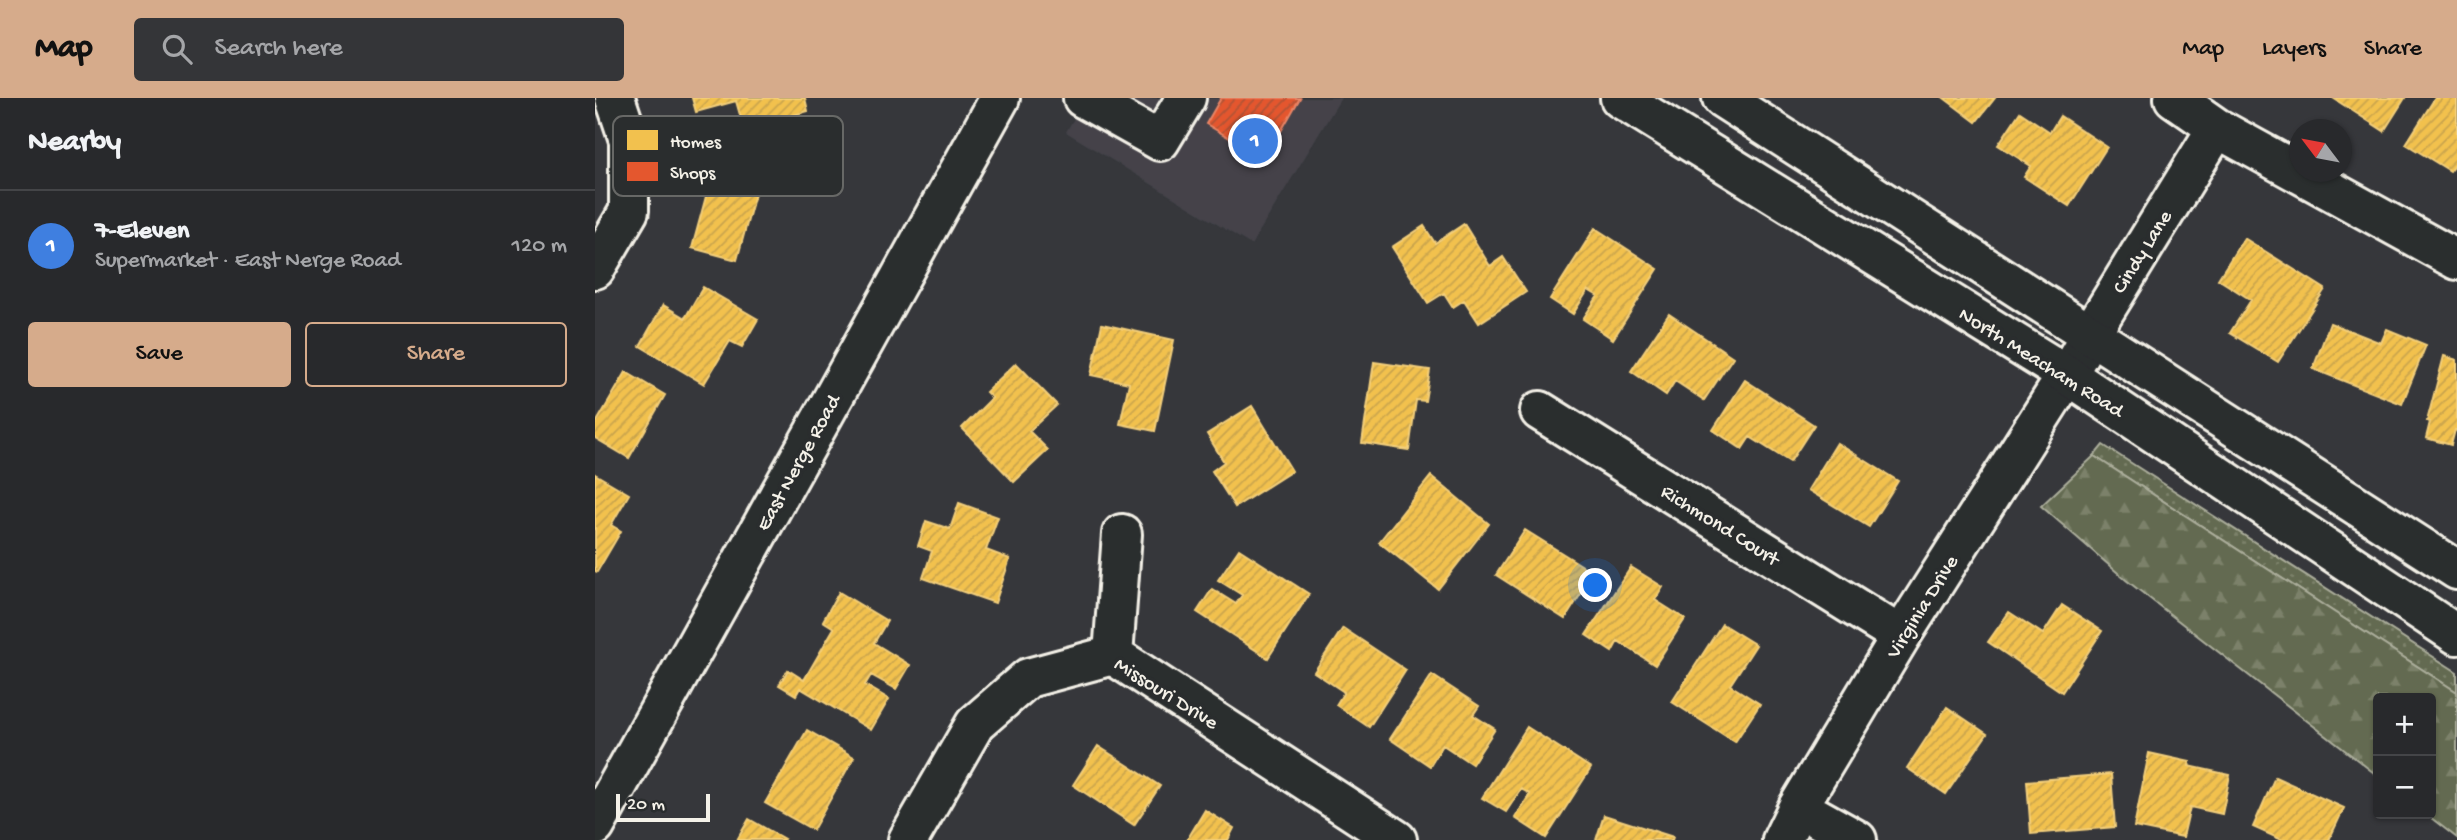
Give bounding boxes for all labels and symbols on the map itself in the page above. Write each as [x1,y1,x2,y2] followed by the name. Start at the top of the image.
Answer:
[1232,115,1278,167] pin: 1
[613,116,843,196] legend
[2289,119,2352,182] north arrow
[670,132,722,155] text: Homes
[670,163,716,186] text: Shops
[2109,206,2180,299] street label: Cindy Lane
[1953,303,2129,426] street label: North Meacham Road
[752,390,849,536] street label: East Nerge Road
[1655,481,1785,575] street label: Richmond Court
[1882,551,1966,665] street label: Virginia Drive
[1578,568,1612,602] your location
[1108,653,1223,737] street label: Missouri Drive
[616,791,711,823] scale bar

